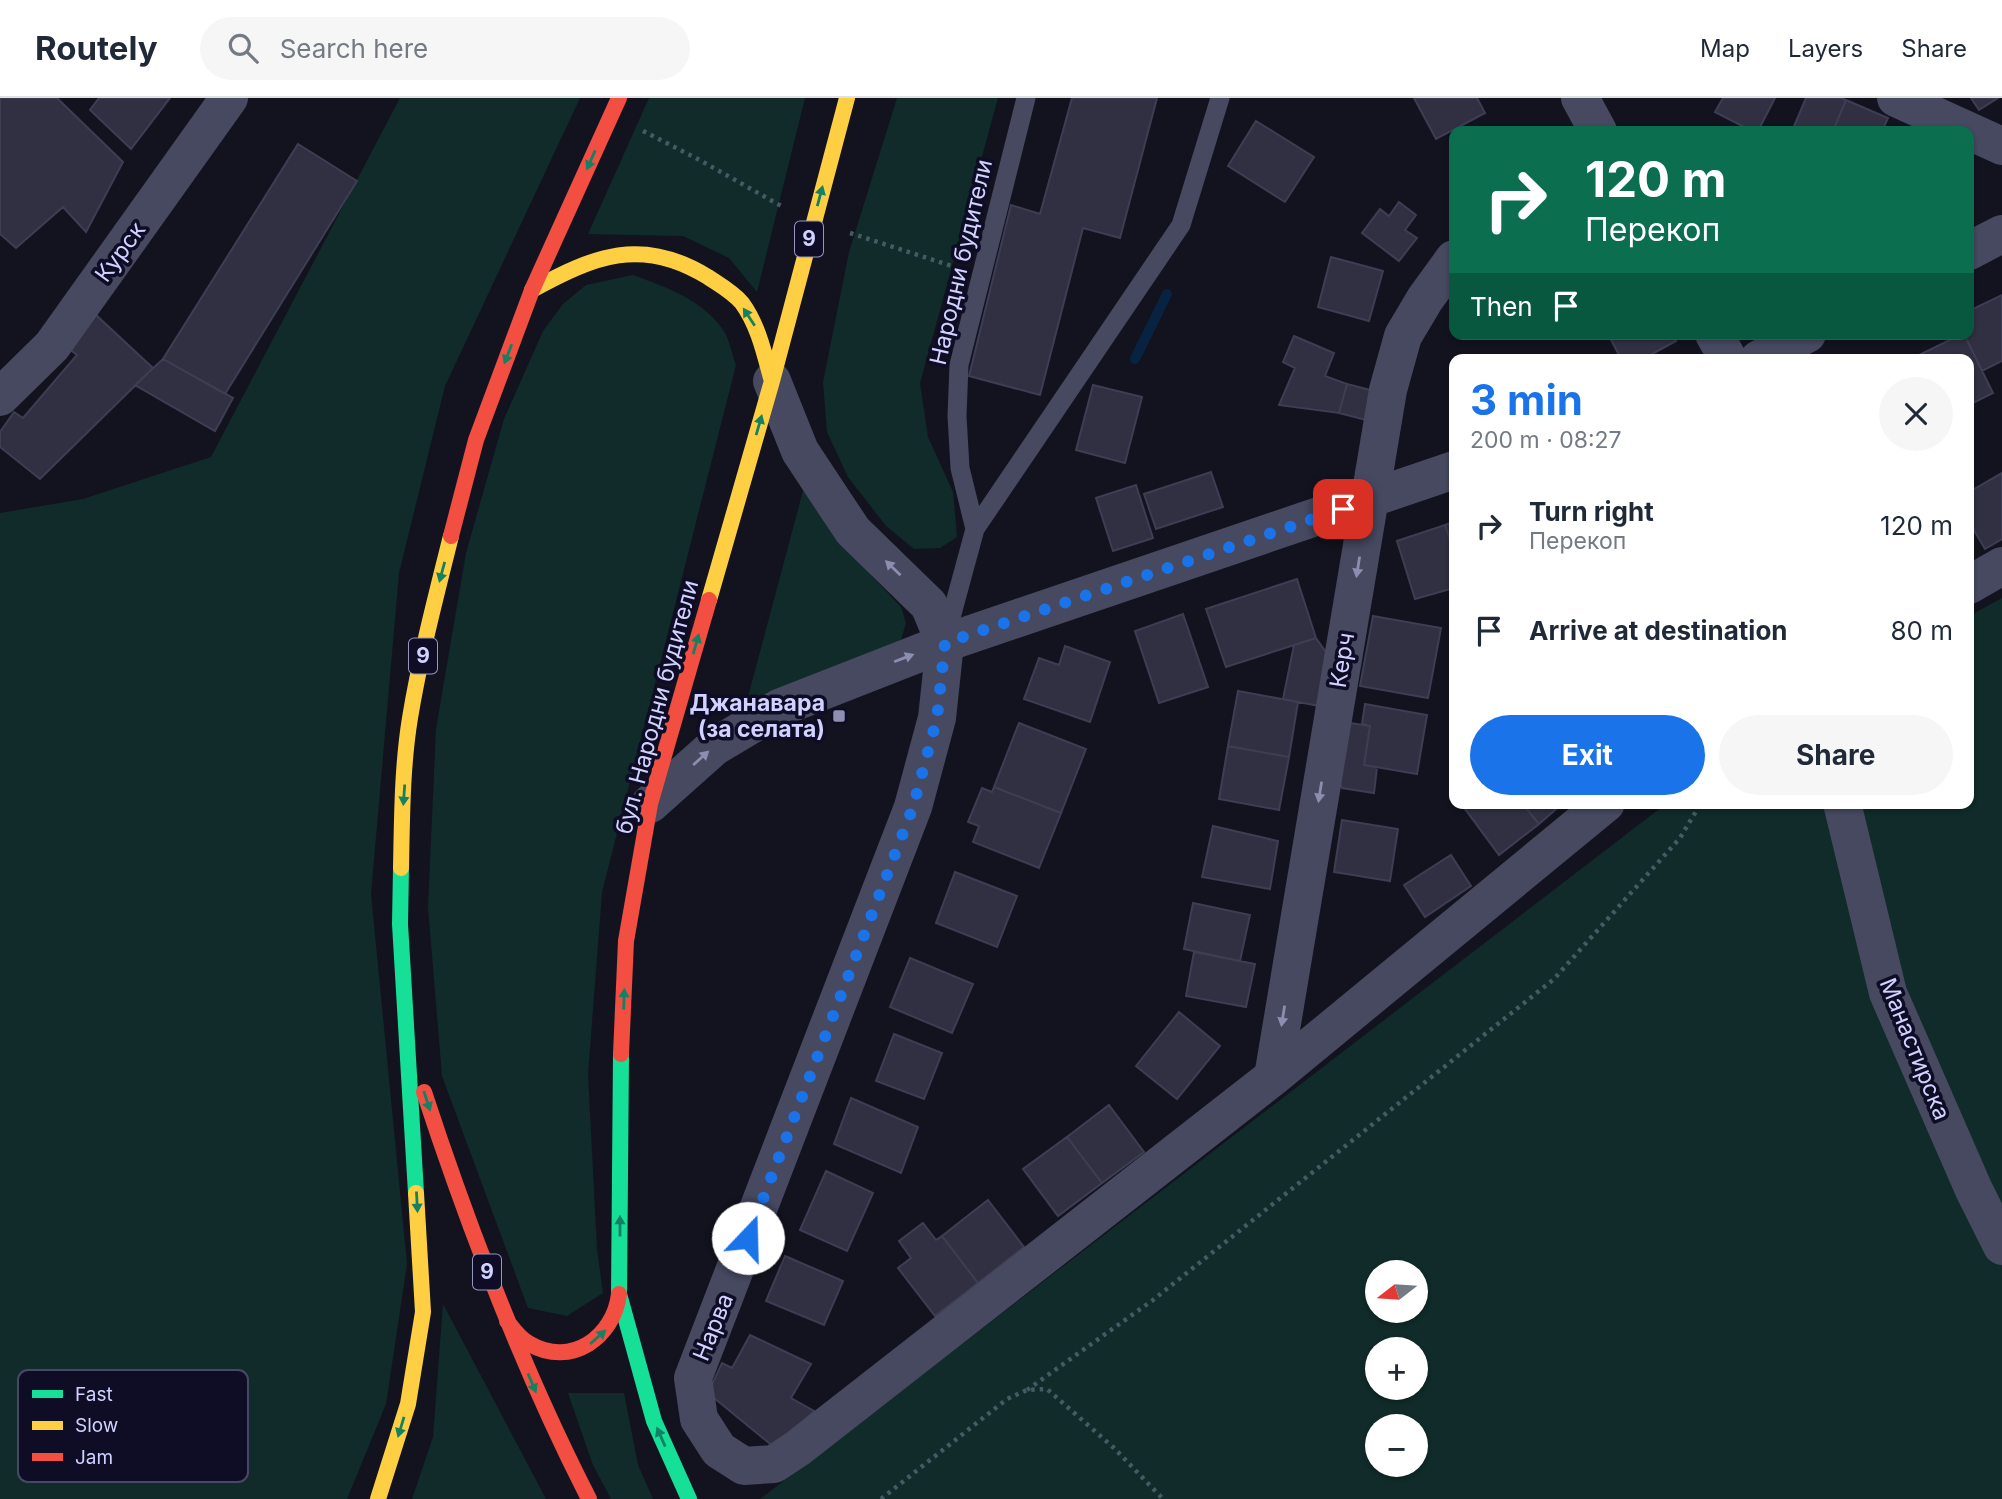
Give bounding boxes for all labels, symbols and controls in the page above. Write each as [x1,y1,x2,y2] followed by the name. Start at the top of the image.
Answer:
[200,17,690,80] search box
[35,28,158,68] text: Routely
[224,29,262,67] icon: search
[280,33,428,64] text: Search here
[1700,34,1750,63] text: Map
[1788,34,1863,63] text: Layers
[1901,34,1967,63] text: Share
[585,150,597,170] one-way arrow
[1585,150,1726,209] text: 120 m
[1470,154,1561,245] icon: right
[924,156,998,368] street label: Народни будители
[815,185,825,206] one-way arrow
[1585,210,1720,249] text: Перекоп
[89,216,151,287] street label: Курск
[795,222,823,256] road number: 9
[1547,287,1585,325] icon: arrive
[1470,291,1533,322] text: Then
[742,307,755,327] one-way arrow
[503,344,514,365] one-way arrow
[1470,374,1583,425] text: 3 min
[1879,377,1953,451] button: close
[754,415,764,436] one-way arrow
[1470,426,1622,454] text: 200 m · 08:27
[1313,479,1373,539] pin
[1324,490,1362,528] icon: arrive
[1529,496,1654,527] text: Turn right
[1470,507,1508,545] icon: right
[1880,510,1953,541] text: 120 m
[1529,527,1626,555] text: Перекоп
[1352,557,1363,579] one-way arrow
[884,560,901,577] one-way arrow
[436,561,447,583] one-way arrow
[610,577,704,837] street label: бул. Народни будители
[1470,612,1508,650] icon: arrive
[1529,615,1788,646] text: Arrive at destination
[1890,615,1953,646] text: 80 m
[1324,630,1360,690] street label: Керч
[691,633,702,655] one-way arrow
[409,638,437,674] road number: 9
[894,653,915,664] one-way arrow
[689,689,825,743] place label: Джанавара (за селата)
[831,708,847,724] marker: Джанавара (за селата)
[1470,715,1705,795] button: Exit
[1719,715,1953,795] button: Share
[692,750,710,766] one-way arrow
[1314,781,1325,803] one-way arrow
[399,785,410,807] one-way arrow
[1874,974,1956,1124] street label: Манастирска
[618,987,629,1009] one-way arrow
[1277,1005,1288,1027] one-way arrow
[423,1091,433,1112] one-way arrow
[411,1191,422,1213] one-way arrow
[711,1201,785,1275] position arrow
[614,1215,625,1237] one-way arrow
[473,1254,501,1290] road number: 9
[1365,1260,1428,1323] north arrow
[1365,1260,1428,1477] map controls
[687,1289,739,1365] street label: Нарва
[589,1329,607,1345] one-way arrow
[1365,1337,1428,1400] button: +
[18,1370,248,1482] legend
[527,1373,538,1394] one-way arrow
[75,1383,113,1406] text: Fast
[75,1414,118,1437] text: Slow
[1365,1414,1428,1477] button: −
[396,1417,406,1438] one-way arrow
[655,1427,667,1447] one-way arrow
[75,1446,113,1469] text: Jam

